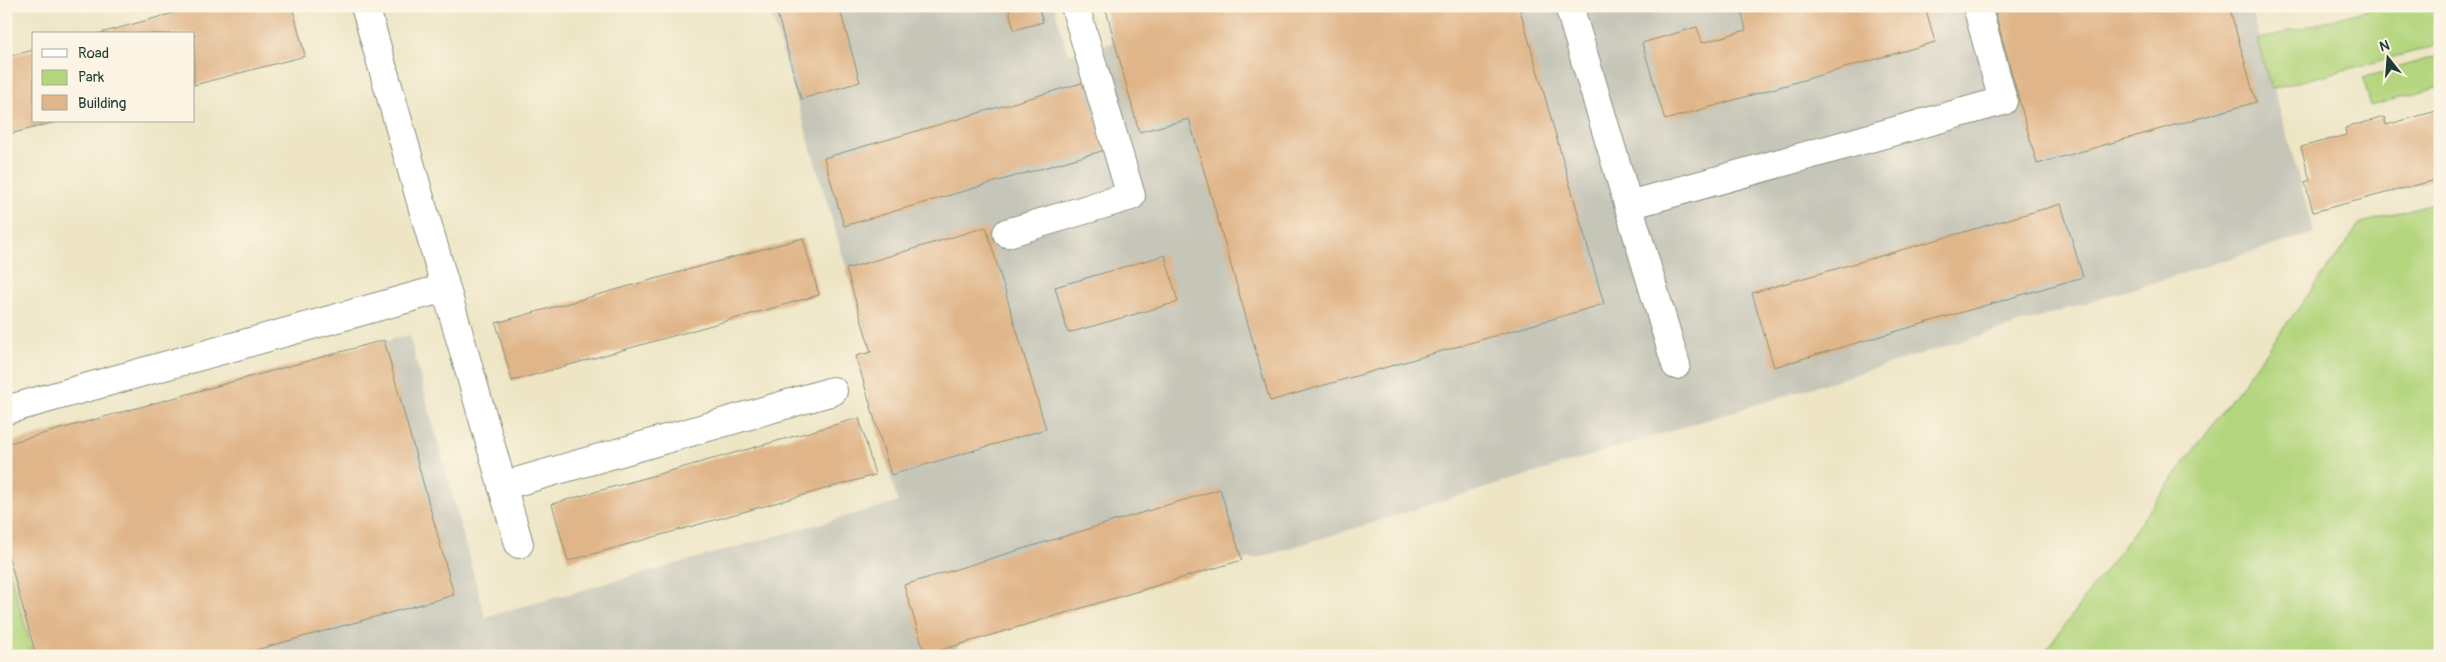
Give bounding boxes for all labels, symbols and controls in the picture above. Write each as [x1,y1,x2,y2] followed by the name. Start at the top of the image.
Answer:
[32,32,195,122] legend
[2364,32,2414,82] north arrow
[2377,37,2391,56] text: N
[78,44,109,63] text: Road
[78,68,105,87] text: Park
[78,94,126,113] text: Building

